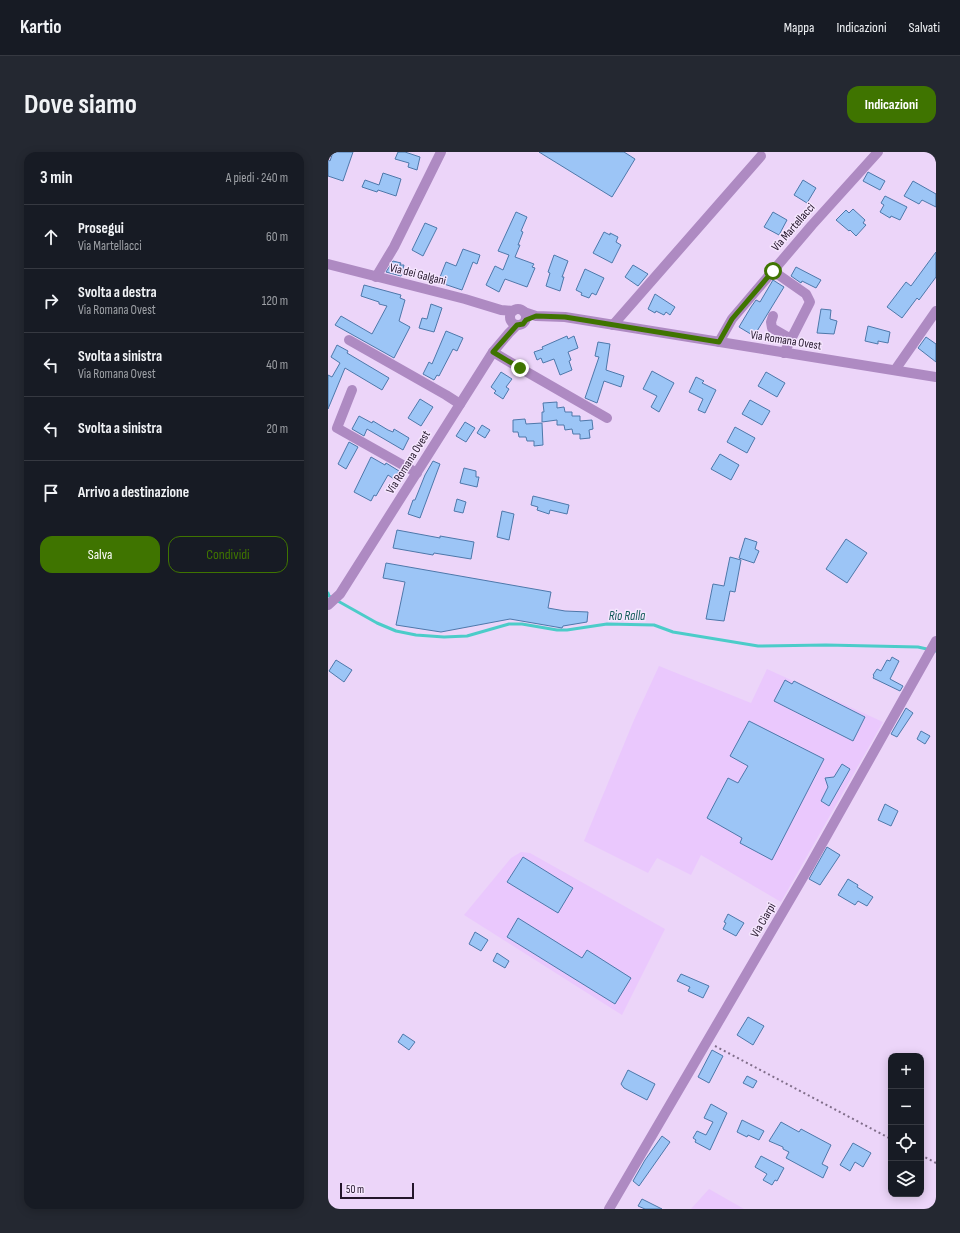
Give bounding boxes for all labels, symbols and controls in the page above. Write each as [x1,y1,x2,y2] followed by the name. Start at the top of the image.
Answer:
[20,16,62,39] text: Kartio
[784,19,814,36] text: Mappa
[836,19,887,36] text: Indicazioni
[909,19,940,36] text: Salvati
[847,86,936,123] button: Indicazioni
[24,88,137,121] text: Dove siamo
[40,168,73,188] text: 3 min
[226,170,288,186] text: A piedi · 240 m
[768,200,818,254] street label: Via Martellacci
[78,219,124,238] text: Prosegui
[40,226,62,248] icon: ahead
[266,229,288,245] text: 60 m
[78,238,142,254] text: Via Martellacci
[388,260,448,289] street label: Via dei Galgani
[764,262,782,280] route start
[78,283,157,302] text: Svolta a destra
[40,290,62,312] icon: right
[262,293,288,309] text: 120 m
[78,302,156,318] text: Via Romana Ovest
[749,327,823,354] street label: Via Romana Ovest
[78,347,162,366] text: Svolta a sinistra
[40,354,62,376] icon: left
[266,357,288,373] text: 40 m
[511,359,529,377] route end
[78,366,156,382] text: Via Romana Ovest
[40,418,62,440] icon: left
[78,419,162,438] text: Svolta a sinistra
[266,421,288,437] text: 20 m
[383,428,434,497] street label: Via Romana Ovest
[40,482,62,504] icon: arrive
[78,483,189,502] text: Arrivo a destinazione
[40,536,160,573] button: Salva
[168,536,288,573] button: Condividi
[609,608,646,624] water label: Rio Ralla
[748,900,779,940] street label: Via Ciarpi
[888,1053,924,1197] map controls
[888,1053,924,1089] button: +
[888,1089,924,1125] button: −
[888,1125,924,1161] button: locate
[888,1161,924,1197] button: layers
[340,1181,414,1200] scale bar
[346,1183,364,1196] text: 50 m

